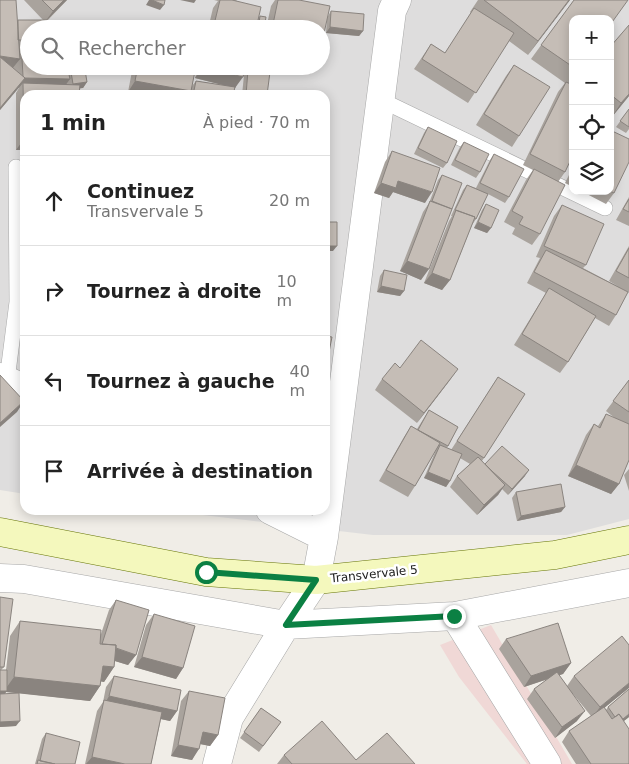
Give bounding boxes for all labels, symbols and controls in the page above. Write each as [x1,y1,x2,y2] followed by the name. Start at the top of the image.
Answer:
[569,15,614,195] map controls
[569,15,614,60] button: +
[20,20,330,75] search box
[38,34,66,62] icon: search
[78,37,186,59] text: Rechercher
[569,60,614,105] button: −
[569,105,614,150] button: locate
[40,111,106,135] text: 1 min
[203,113,310,132] text: À pied · 70 m
[569,150,614,195] button: layers
[87,180,194,202] text: Continuez
[40,187,68,215] icon: ahead
[269,191,310,210] text: 20 m
[87,202,204,221] text: Transvervale 5
[276,272,297,310] text: 10 m
[40,277,68,305] icon: right
[87,280,261,302] text: Tournez à droite
[290,362,310,400] text: 40 m
[40,367,68,395] icon: left
[87,370,275,392] text: Tournez à gauche
[40,457,68,485] icon: arrive
[87,460,313,482] text: Arrivée à destination
[195,561,218,584] route start
[329,562,418,586] street label: Transvervale 5
[443,605,466,628] route end

